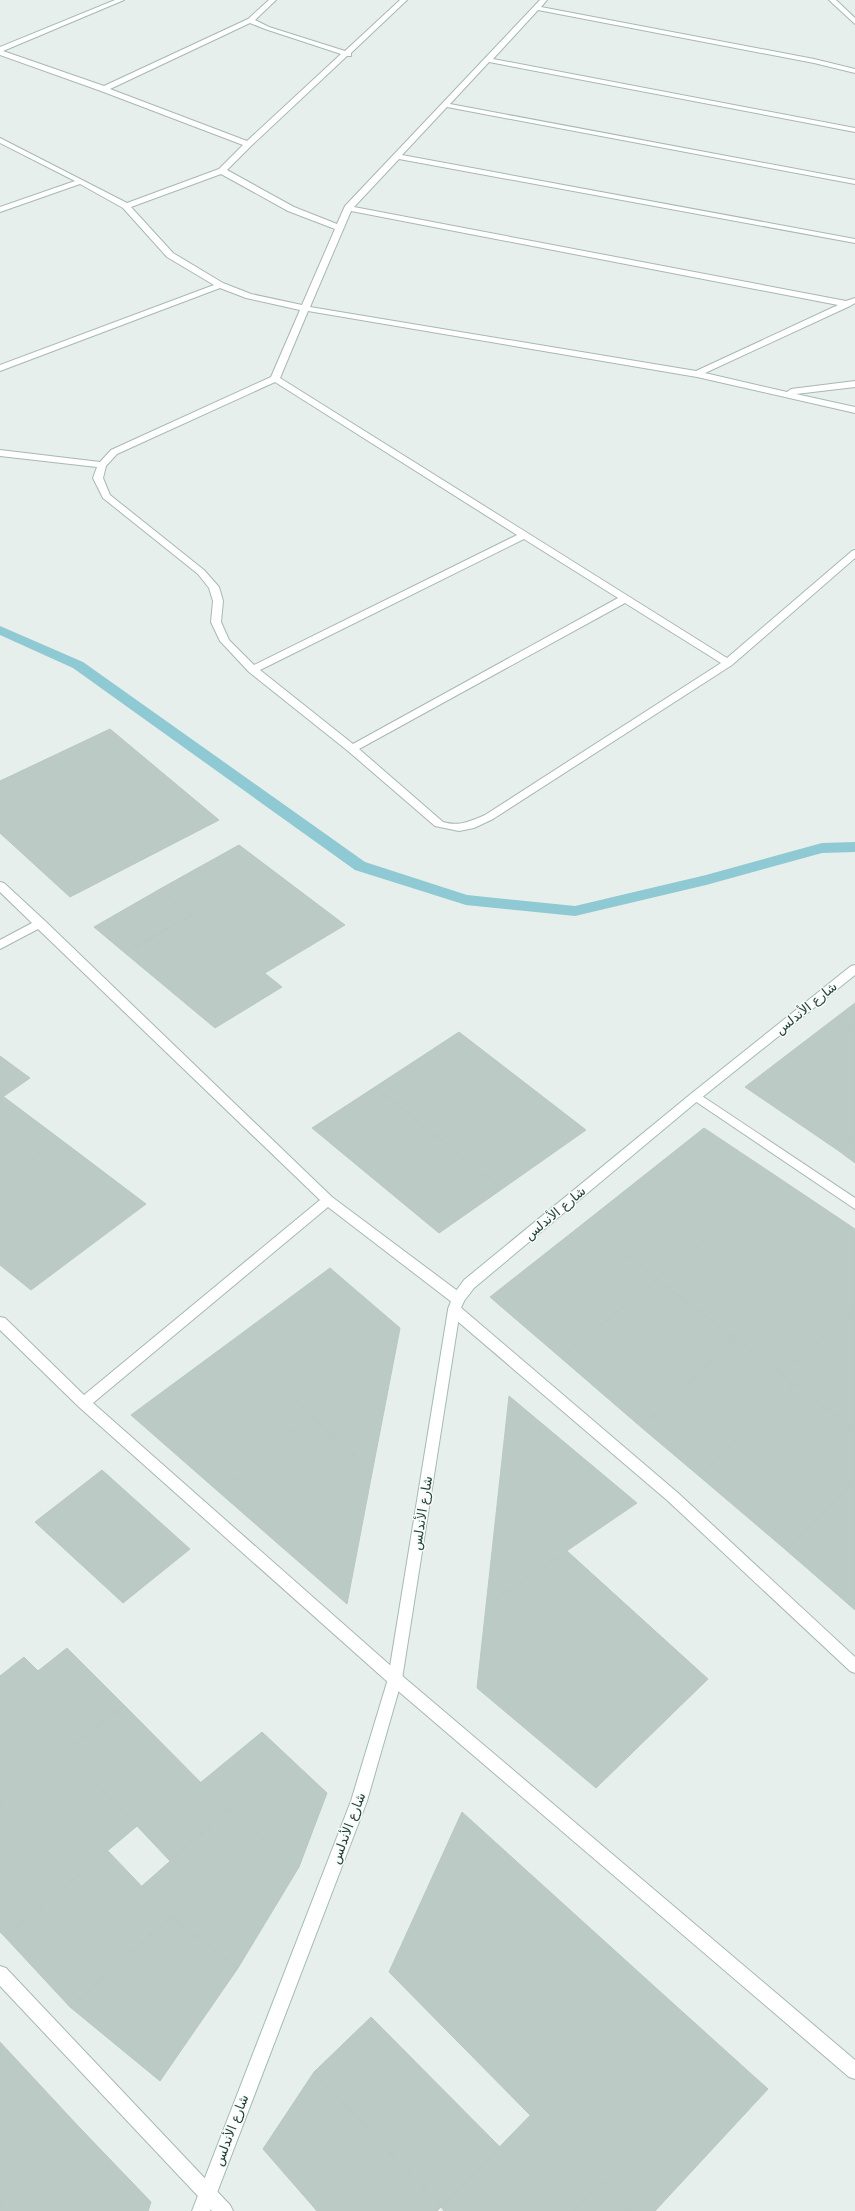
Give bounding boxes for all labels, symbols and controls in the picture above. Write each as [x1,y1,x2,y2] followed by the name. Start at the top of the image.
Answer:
[771,978,841,1038] street label: شارع الأندلس
[521,1182,589,1244] street label: شارع الأندلس
[408,1475,436,1551] street label: شارع الأندلس
[327,1790,369,1866] street label: شارع الأندلس
[210,2092,252,2168] street label: شارع الأندلس

